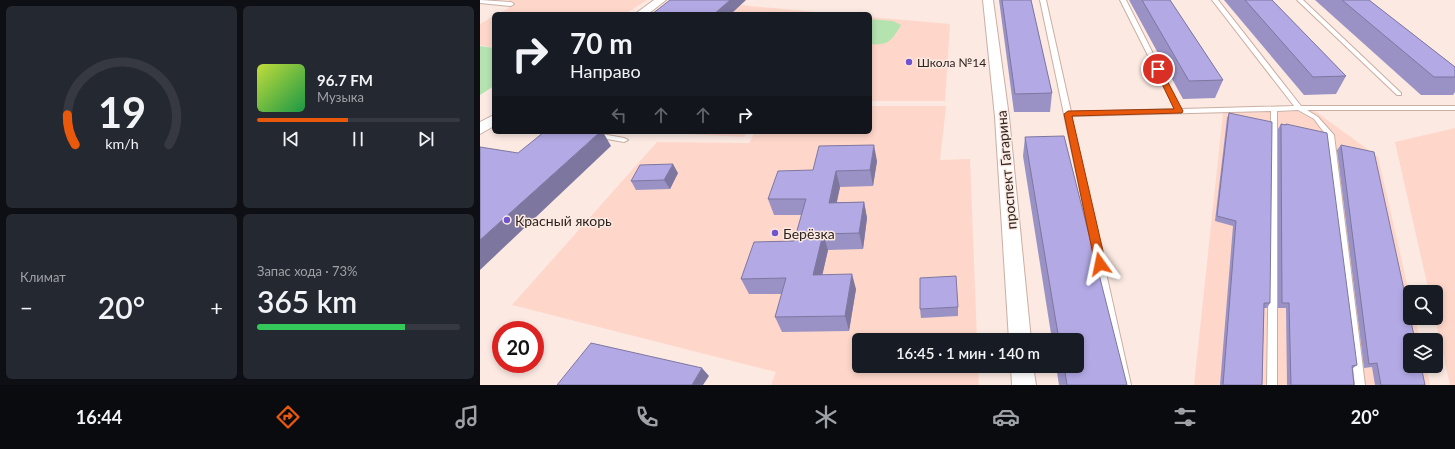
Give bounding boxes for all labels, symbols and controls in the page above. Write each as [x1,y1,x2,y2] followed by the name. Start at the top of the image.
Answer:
[570,26,633,60] text: 70 m
[504,28,556,80] icon: right
[1141,52,1175,86] pin
[917,55,986,70] place label: Школа №14
[904,57,914,67] marker: Школа №14
[1147,58,1169,80] icon: arrive
[570,60,641,82] text: Направо
[317,71,373,89] text: 96.7 FM
[97,87,146,137] text: 19
[317,89,364,105] text: Музыка
[608,104,630,126] icon: left
[650,104,672,126] icon: ahead
[692,104,714,126] icon: ahead
[734,104,756,126] icon: right
[992,110,1020,230] street label: проспект Гагарина
[280,128,302,150] icon: previous
[347,128,369,150] icon: pause
[415,128,437,150] icon: next
[105,135,138,152] text: km/h
[515,212,612,229] place label: Красный якорь
[502,215,512,225] marker: Красный якорь
[783,225,835,242] place label: Берёзка
[770,228,780,238] marker: Берёзка
[1079,243,1121,285] position arrow
[257,263,358,279] text: Запас хода · 73%
[20,269,66,285] text: Климат
[257,283,357,319] text: 365 km
[1403,285,1443,373] map controls
[1403,285,1443,325] button: search
[98,289,145,325] text: 20°
[20,294,33,321] text: −
[210,294,223,321] text: +
[492,321,544,373] speed limit sign: 20
[1403,333,1443,373] button: layers
[896,344,1040,362] text: 16:45 · 1 мин · 140 m
[274,403,302,431] icon: directions
[453,403,481,431] icon: music
[633,403,661,431] icon: phone
[812,403,840,431] icon: climate
[992,403,1020,431] icon: car
[1171,403,1199,431] icon: filters
[76,406,122,428] text: 16:44
[1351,406,1379,428] text: 20°

